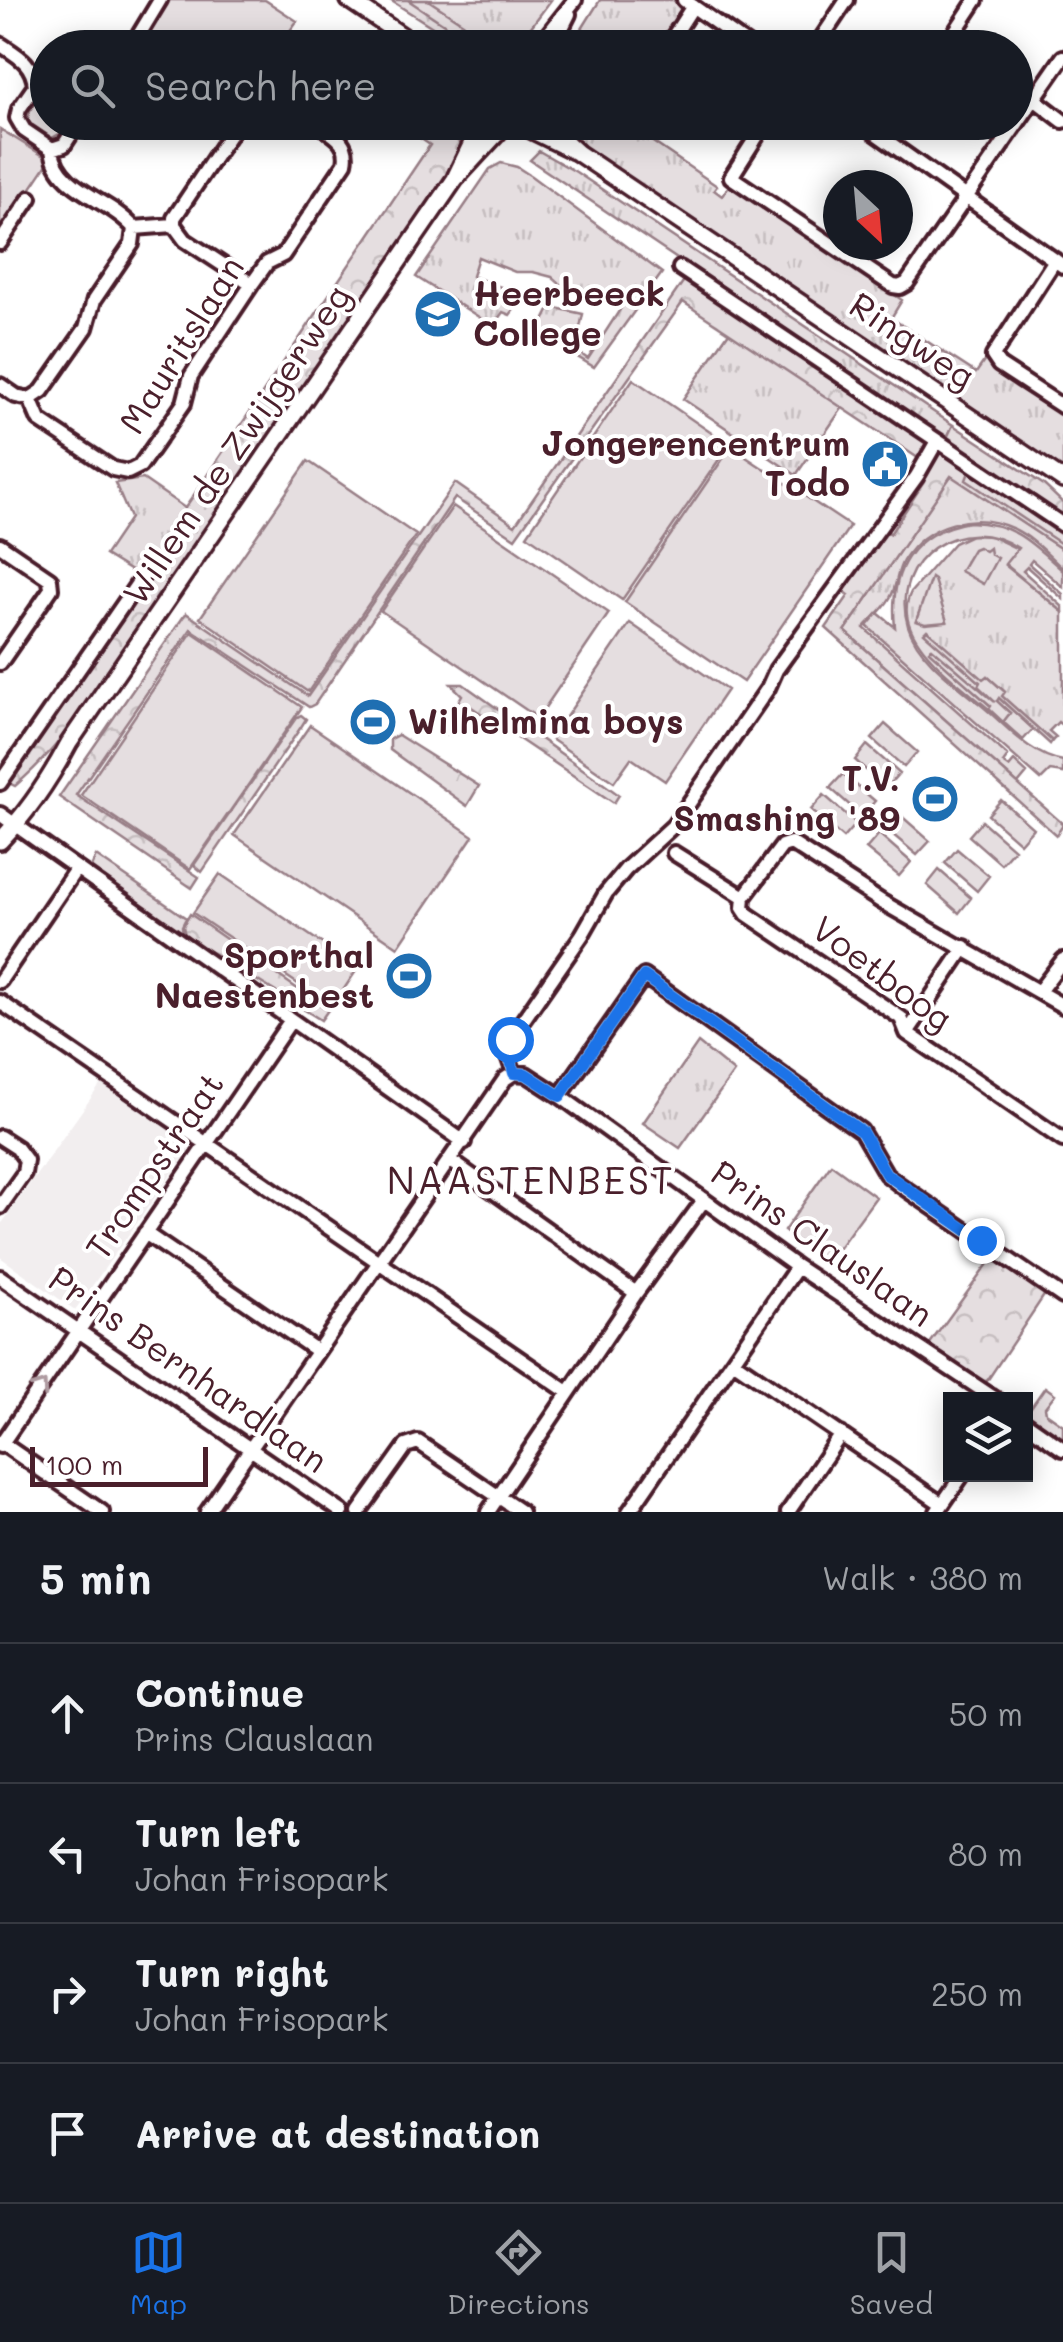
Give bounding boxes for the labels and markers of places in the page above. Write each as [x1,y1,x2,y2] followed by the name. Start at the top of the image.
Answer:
[473,269,665,355] place label: Heerbeeck College
[412,288,464,340] school or university icon: Heerbeeck College
[541,419,850,505] place label: Jongerencentrum Todo
[859,438,911,490] public building icon: Jongerencentrum Todo
[347,696,399,748] sports icon: Wilhelmina boys
[408,697,684,743] place label: Wilhelmina boys
[673,754,900,840] place label: T.V. Smashing '89
[909,773,961,825] sports icon: T.V. Smashing '89
[155,931,374,1017] place label: Sporthal Naestenbest
[383,950,435,1002] sports icon: Sporthal Naestenbest

